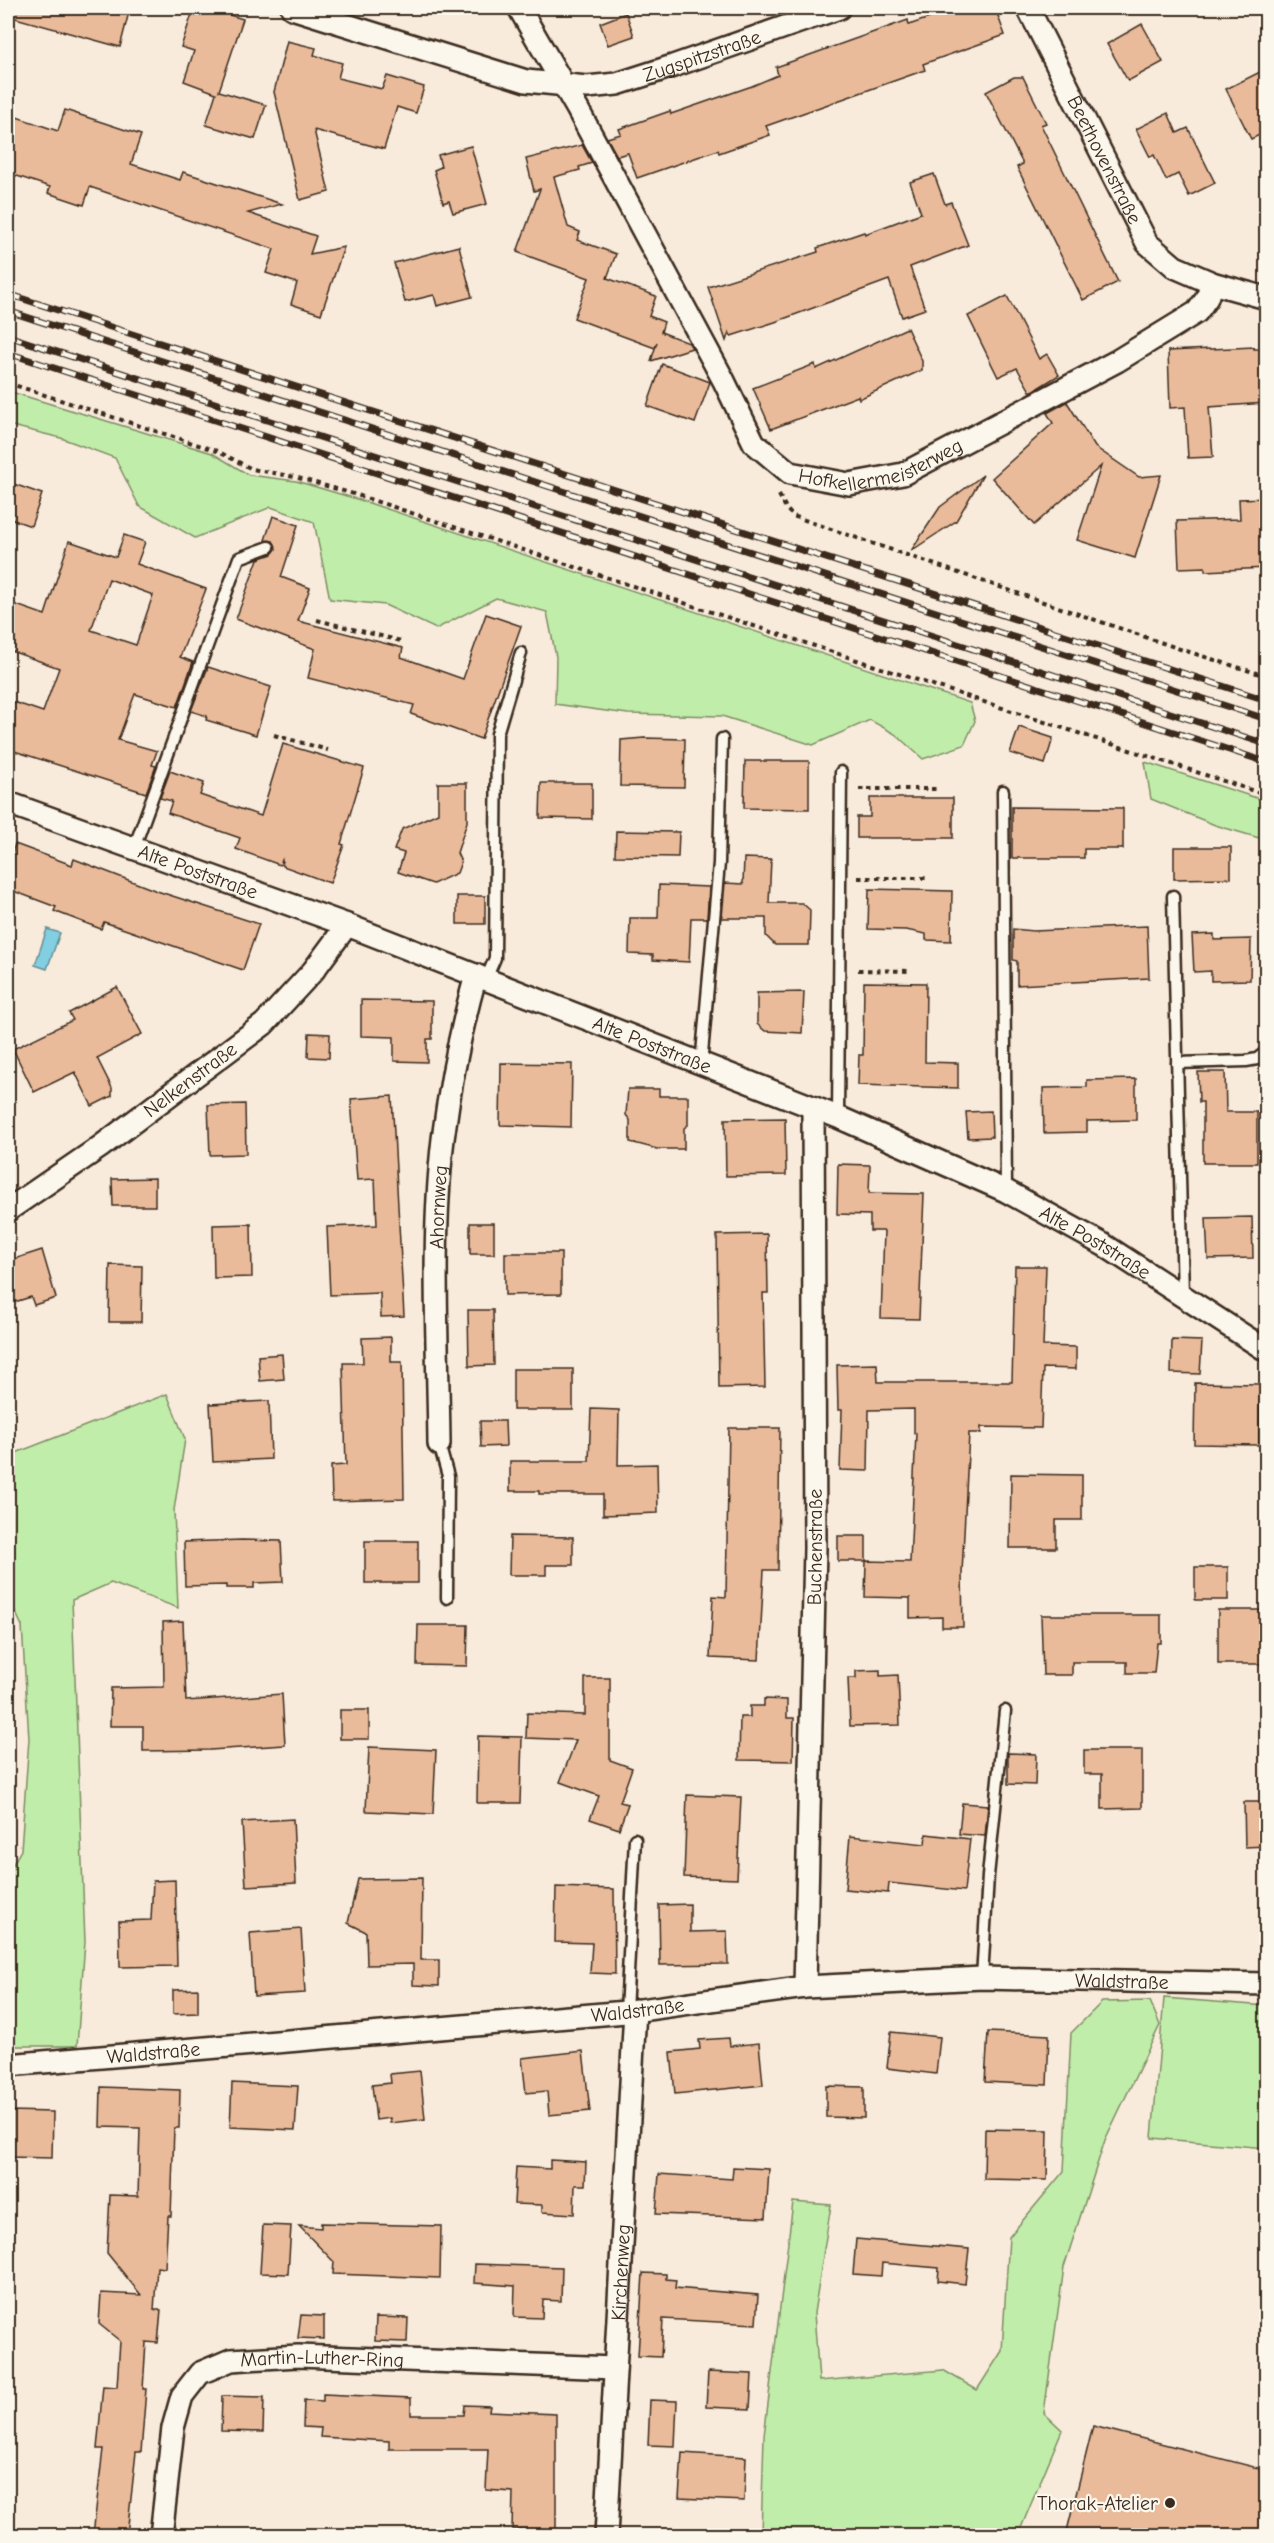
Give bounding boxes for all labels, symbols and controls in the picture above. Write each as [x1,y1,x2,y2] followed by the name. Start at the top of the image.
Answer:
[640,25,764,86] street label: Zugspitzstraße
[1063,92,1147,228] street label: Beethovenstraße
[797,433,966,496] street label: Hofkellermeisterweg
[135,839,261,903] street label: Alte Poststraße
[590,1011,715,1078] street label: Alte Poststraße
[139,1037,241,1122] street label: Nelkenstraße
[425,1164,452,1249] street label: Ahornweg
[1036,1200,1155,1284] street label: Alte Poststraße
[802,1489,827,1606] street label: Buchenstraße
[1075,1968,1169,1993] street label: Waldstraße
[590,1992,686,2026] street label: Waldstraße
[106,2037,201,2068] street label: Waldstraße
[606,2223,635,2321] street label: Kirchenweg
[239,2344,405,2372] street label: Martin-Luther-Ring
[1037,2492,1158,2515] place label: Thorak-Atelier
[1163,2496,1177,2510] marker: Thorak-Atelier

